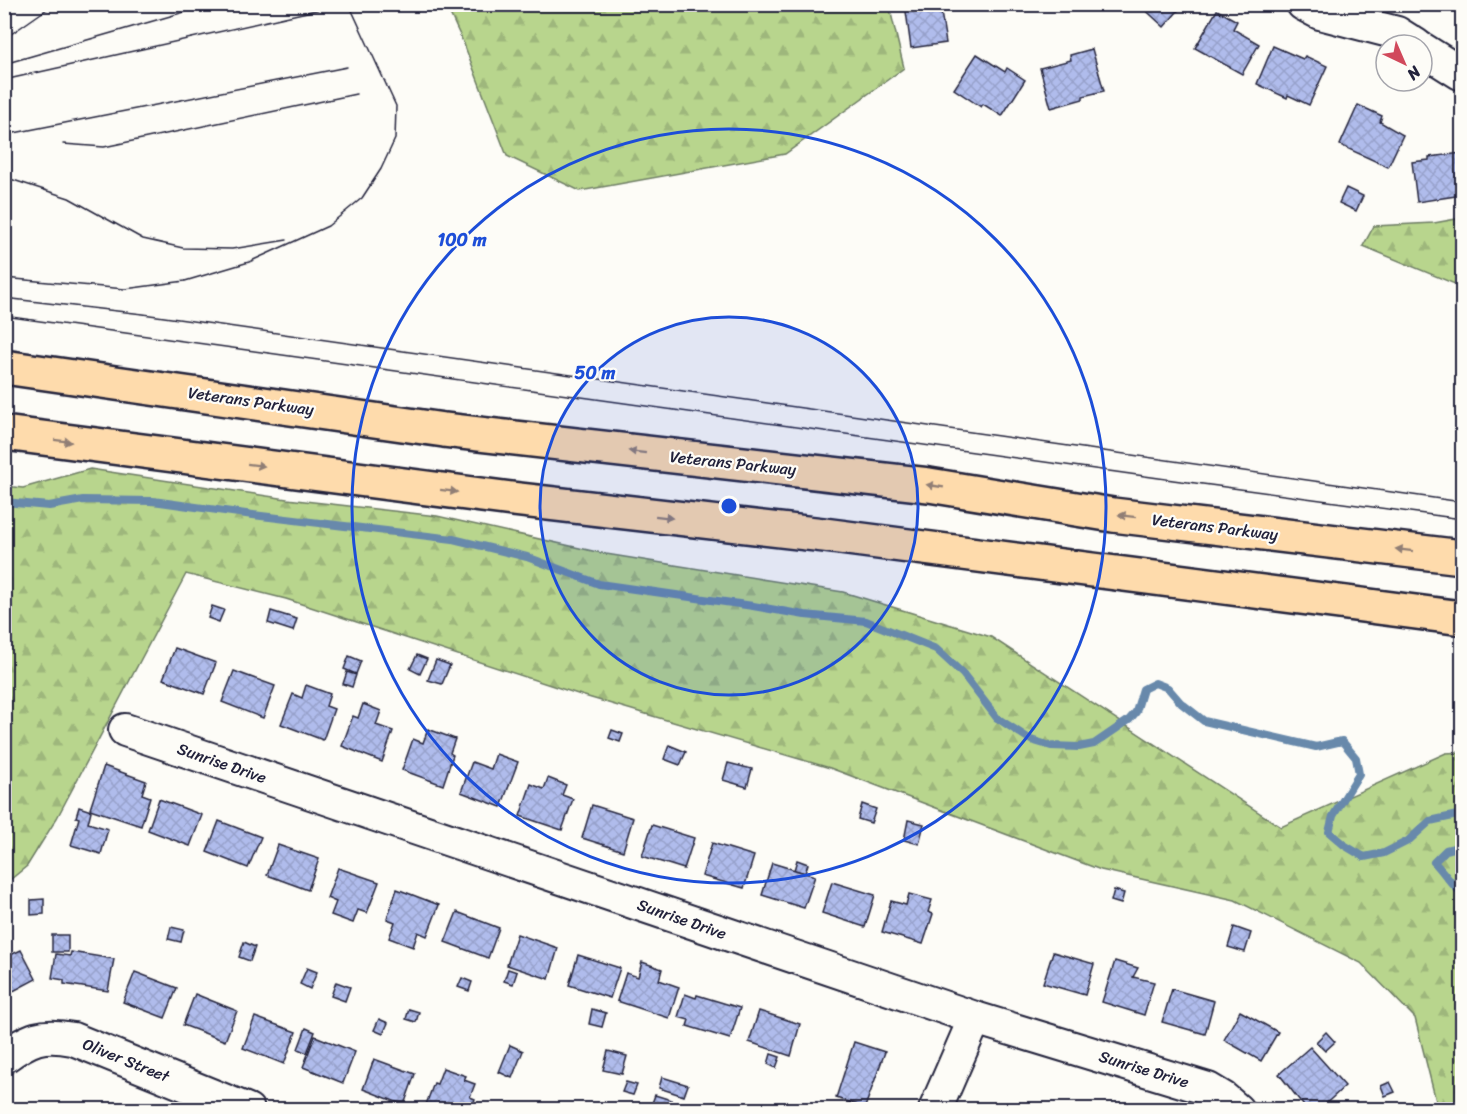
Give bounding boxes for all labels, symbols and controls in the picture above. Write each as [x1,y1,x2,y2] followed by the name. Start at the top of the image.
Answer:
[1374,33,1434,93] north arrow
[1399,58,1429,88] text: N
[438,224,487,256] text: 100 m
[575,357,616,389] text: 50 m
[186,378,316,424] street label: Veterans Parkway
[53,436,72,445] one-way arrow
[669,442,798,484] street label: Veterans Parkway
[627,448,646,457] one-way arrow
[247,461,266,470] one-way arrow
[925,481,944,490] one-way arrow
[440,486,459,495] one-way arrow
[719,496,739,516] centre of rings
[1150,505,1280,549] street label: Veterans Parkway
[654,512,673,521] one-way arrow
[1118,512,1137,521] one-way arrow
[1395,545,1414,554] one-way arrow
[173,734,271,792] street label: Sunrise Drive
[633,890,731,948] street label: Sunrise Drive
[78,1029,174,1091] street label: Oliver Street
[1095,1042,1193,1096] street label: Sunrise Drive

